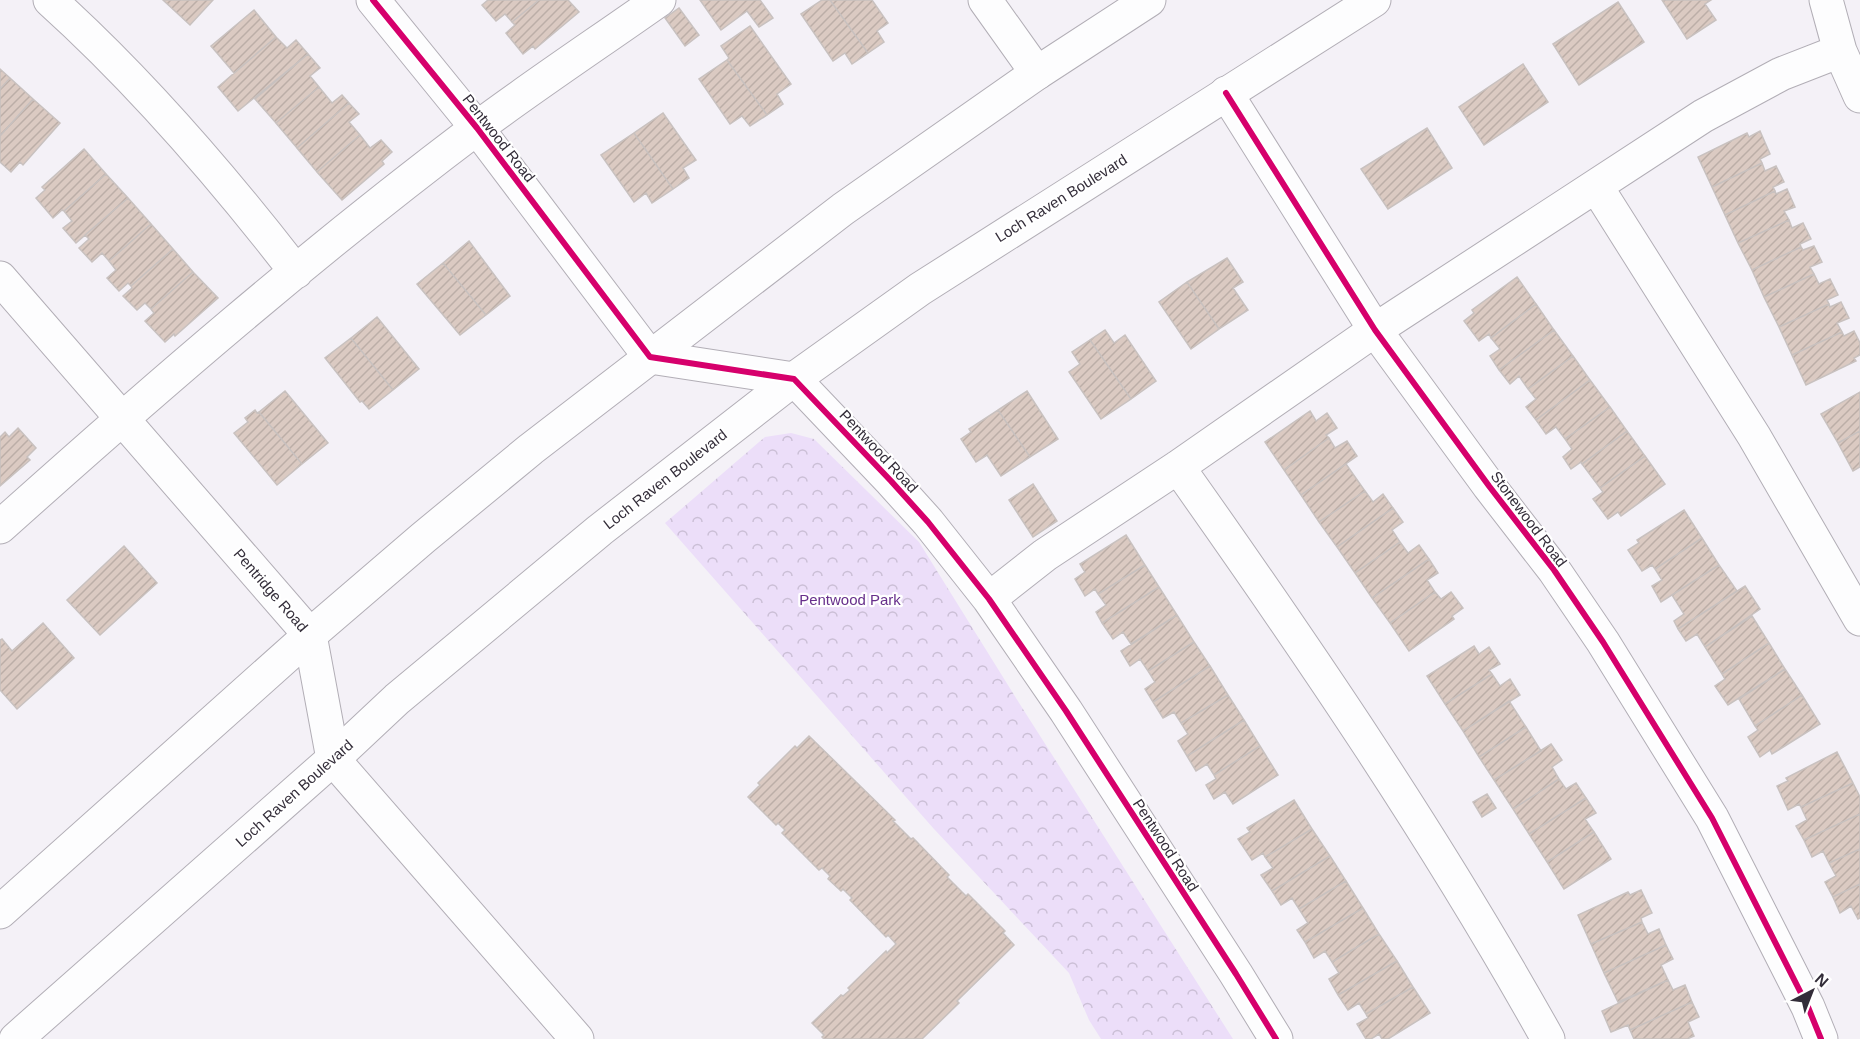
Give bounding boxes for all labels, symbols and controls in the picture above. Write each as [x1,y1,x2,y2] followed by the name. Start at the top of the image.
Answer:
[459,91,539,185] street label: Pentwood Road
[992,151,1130,245] street label: Loch Raven Boulevard
[836,406,922,496] street label: Pentwood Road
[600,426,730,532] street label: Loch Raven Boulevard
[1488,468,1570,570] street label: Stonewood Road
[230,545,312,635] street label: Pentridge Road
[799,591,901,608] park label: Pentwood Park
[232,736,356,850] street label: Loch Raven Boulevard
[1130,796,1202,894] street label: Pentwood Road
[1782,961,1842,1021] north arrow
[1812,970,1832,990] text: N

